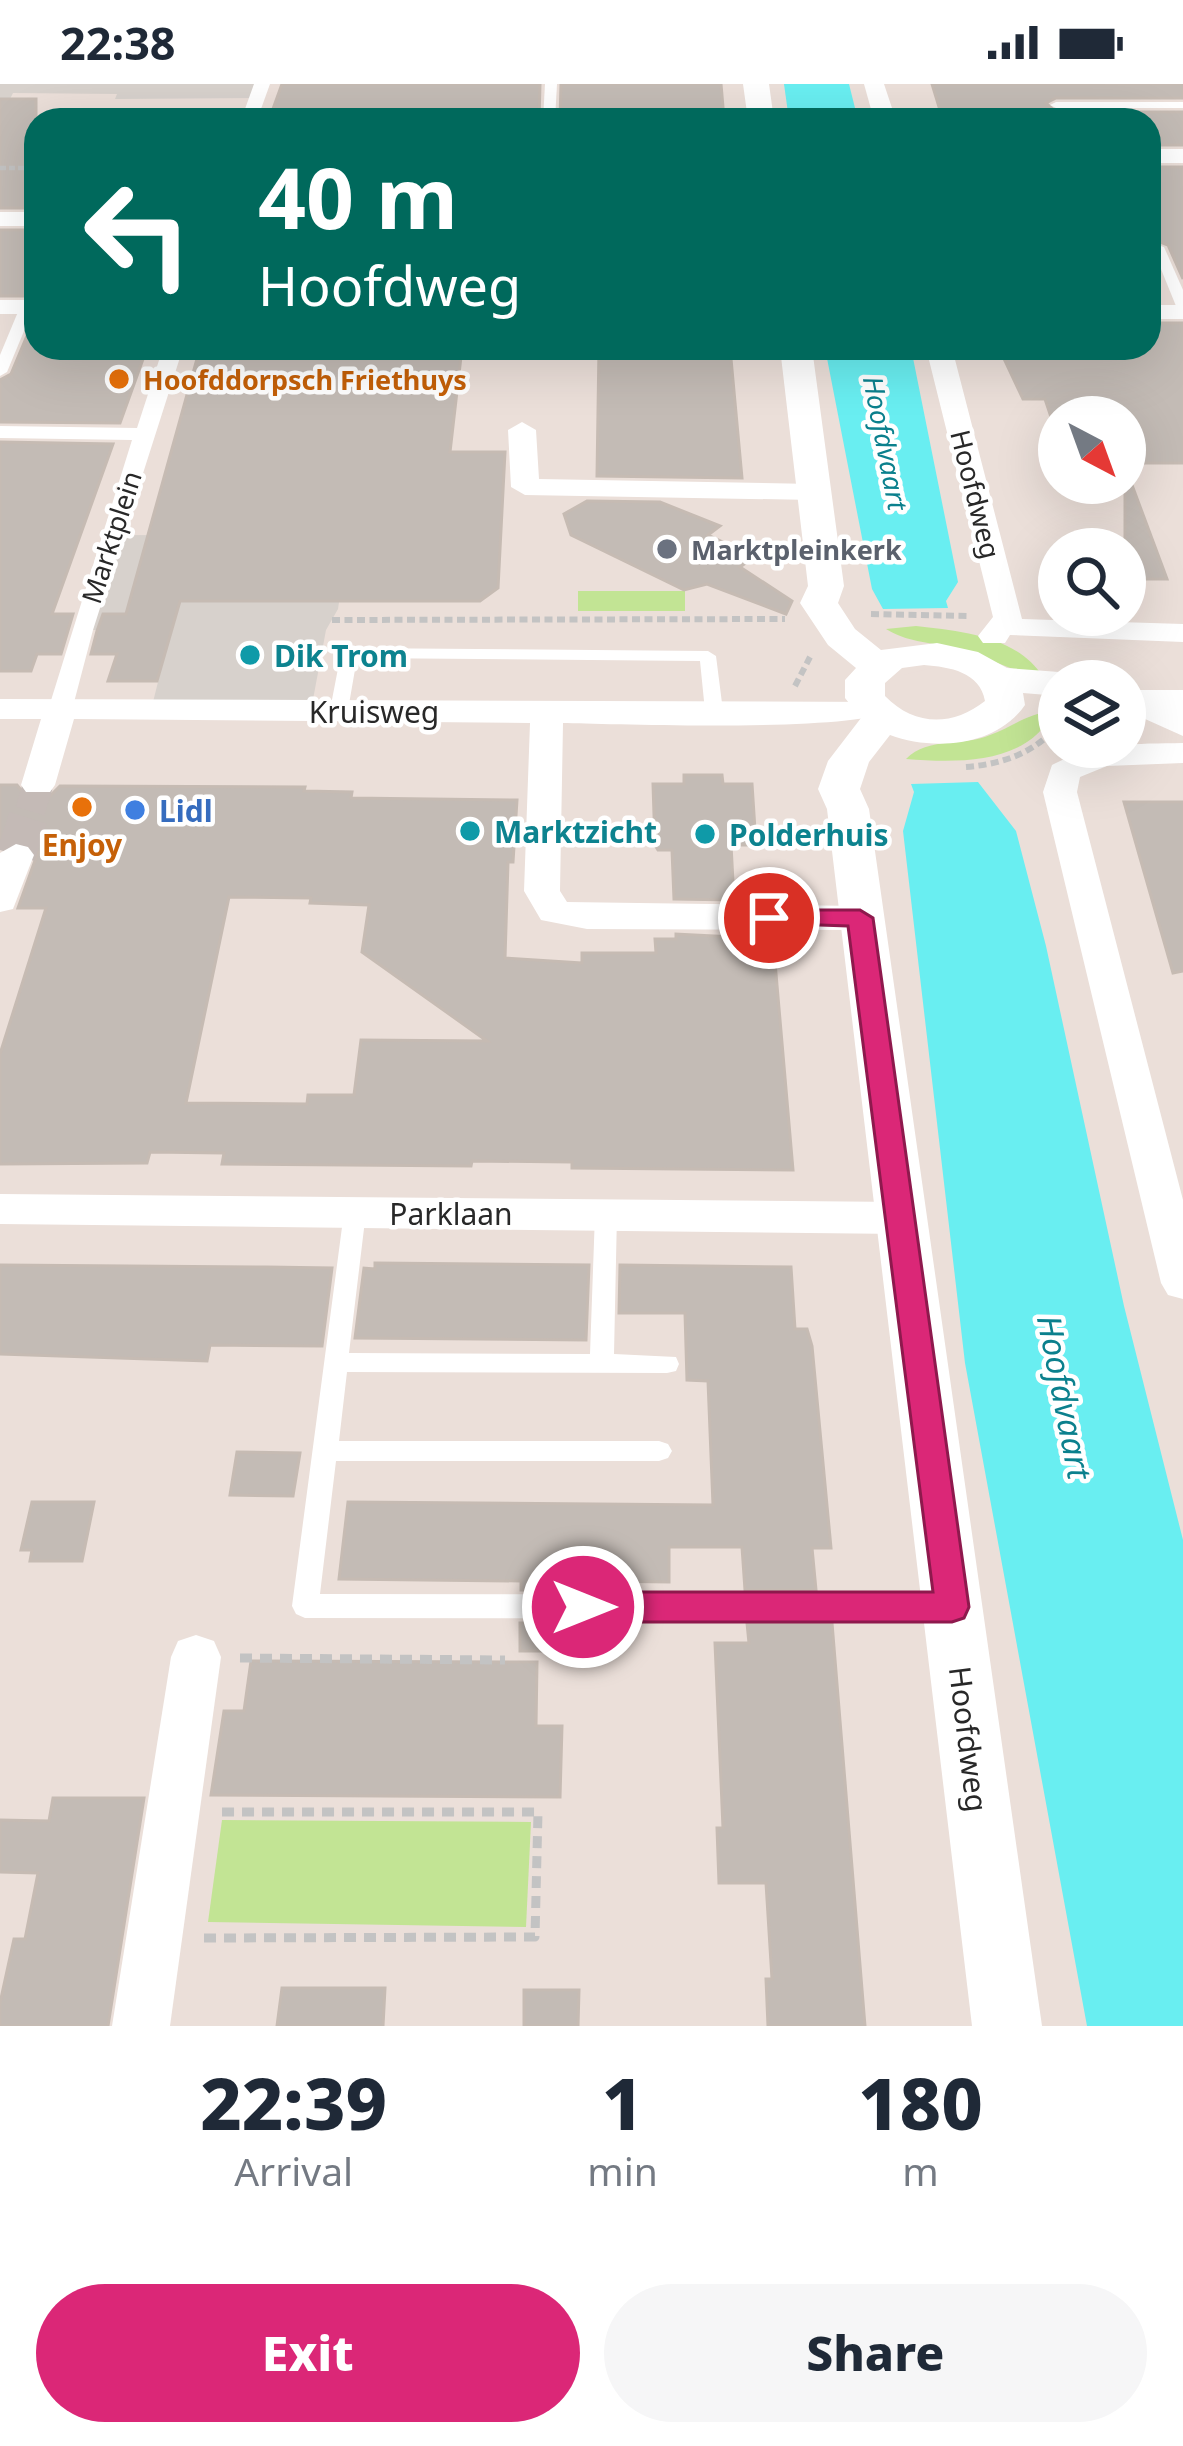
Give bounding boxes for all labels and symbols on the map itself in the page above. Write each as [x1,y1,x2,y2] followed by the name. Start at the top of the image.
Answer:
[143,361,467,398] place label: Hoofddorpsch Friethuys
[106,366,132,392] marker: Hoofddorpsch Friethuys
[855,373,917,514] water label: Hoofdvaart
[1038,396,1146,504] north arrow
[942,426,1010,562] street label: Hoofdweg
[72,466,150,608] street label: Marktplein
[691,531,902,568] place label: Marktpleinkerk
[654,536,680,562] marker: Marktpleinkerk
[274,635,408,676] place label: Dik Trom
[237,642,263,668] marker: Dik Trom
[309,691,439,732] street label: Kruisweg
[159,790,213,831] place label: Lidl
[69,794,95,820] marker: Enjoy
[122,797,148,823] marker: Lidl
[494,811,657,852] place label: Marktzicht
[729,814,889,855] place label: Polderhuis
[457,818,483,844] marker: Marktzicht
[692,821,718,847] marker: Polderhuis
[42,824,123,865] place label: Enjoy
[718,867,820,969] pin
[389,1193,513,1234] street label: Parklaan
[1027,1311,1103,1485] water label: Hoofdvaart
[520,1544,646,1670] position arrow
[940,1664,998,1814] street label: Hoofdweg

